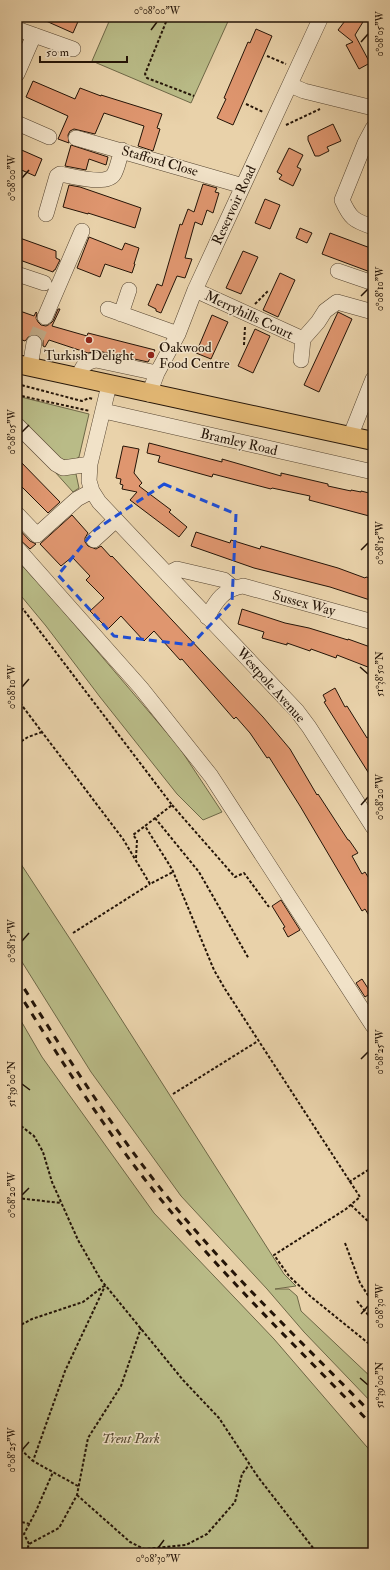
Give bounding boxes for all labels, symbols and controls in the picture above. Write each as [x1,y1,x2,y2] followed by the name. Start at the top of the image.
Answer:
[134,5,181,17] text: 0°08'00"W
[374,11,386,57] text: 0°08'05"W
[40,38,127,64] scale bar
[46,45,70,60] text: 50 m
[120,142,200,180] street label: Stafford Close
[6,154,18,201] text: 0°08'00"W
[208,163,260,247] street label: Reservoir Road
[374,266,386,311] text: 0°08'10"W
[202,287,296,344] street label: Merryhills Court
[84,335,94,345] marker: Turkish Delight
[159,339,230,372] place label: Oakwood Food Centre
[44,347,135,364] place label: Turkish Delight
[146,350,156,360] marker: Oakwood Food Centre
[6,409,18,455] text: 0°08'05"W
[199,425,279,460] street label: Bramley Road
[374,520,386,565] text: 0°08'15"W
[270,586,338,621] street label: Sussex Way
[232,643,309,727] street label: Westpole Avenue
[374,651,386,697] text: 51°38'50"N
[6,664,18,709] text: 0°08'10"W
[374,773,386,820] text: 0°08'20"W
[6,918,18,963] text: 0°08'15"W
[374,1029,386,1075] text: 0°08'25"W
[6,1061,18,1107] text: 51°39'00"N
[6,1171,18,1218] text: 0°08'20"W
[374,1283,386,1328] text: 0°08'30"W
[374,1362,386,1408] text: 51°39'00"N
[6,1427,18,1473] text: 0°08'25"W
[102,1430,160,1447] park label: Trent Park
[136,1553,181,1565] text: 0°08'30"W

